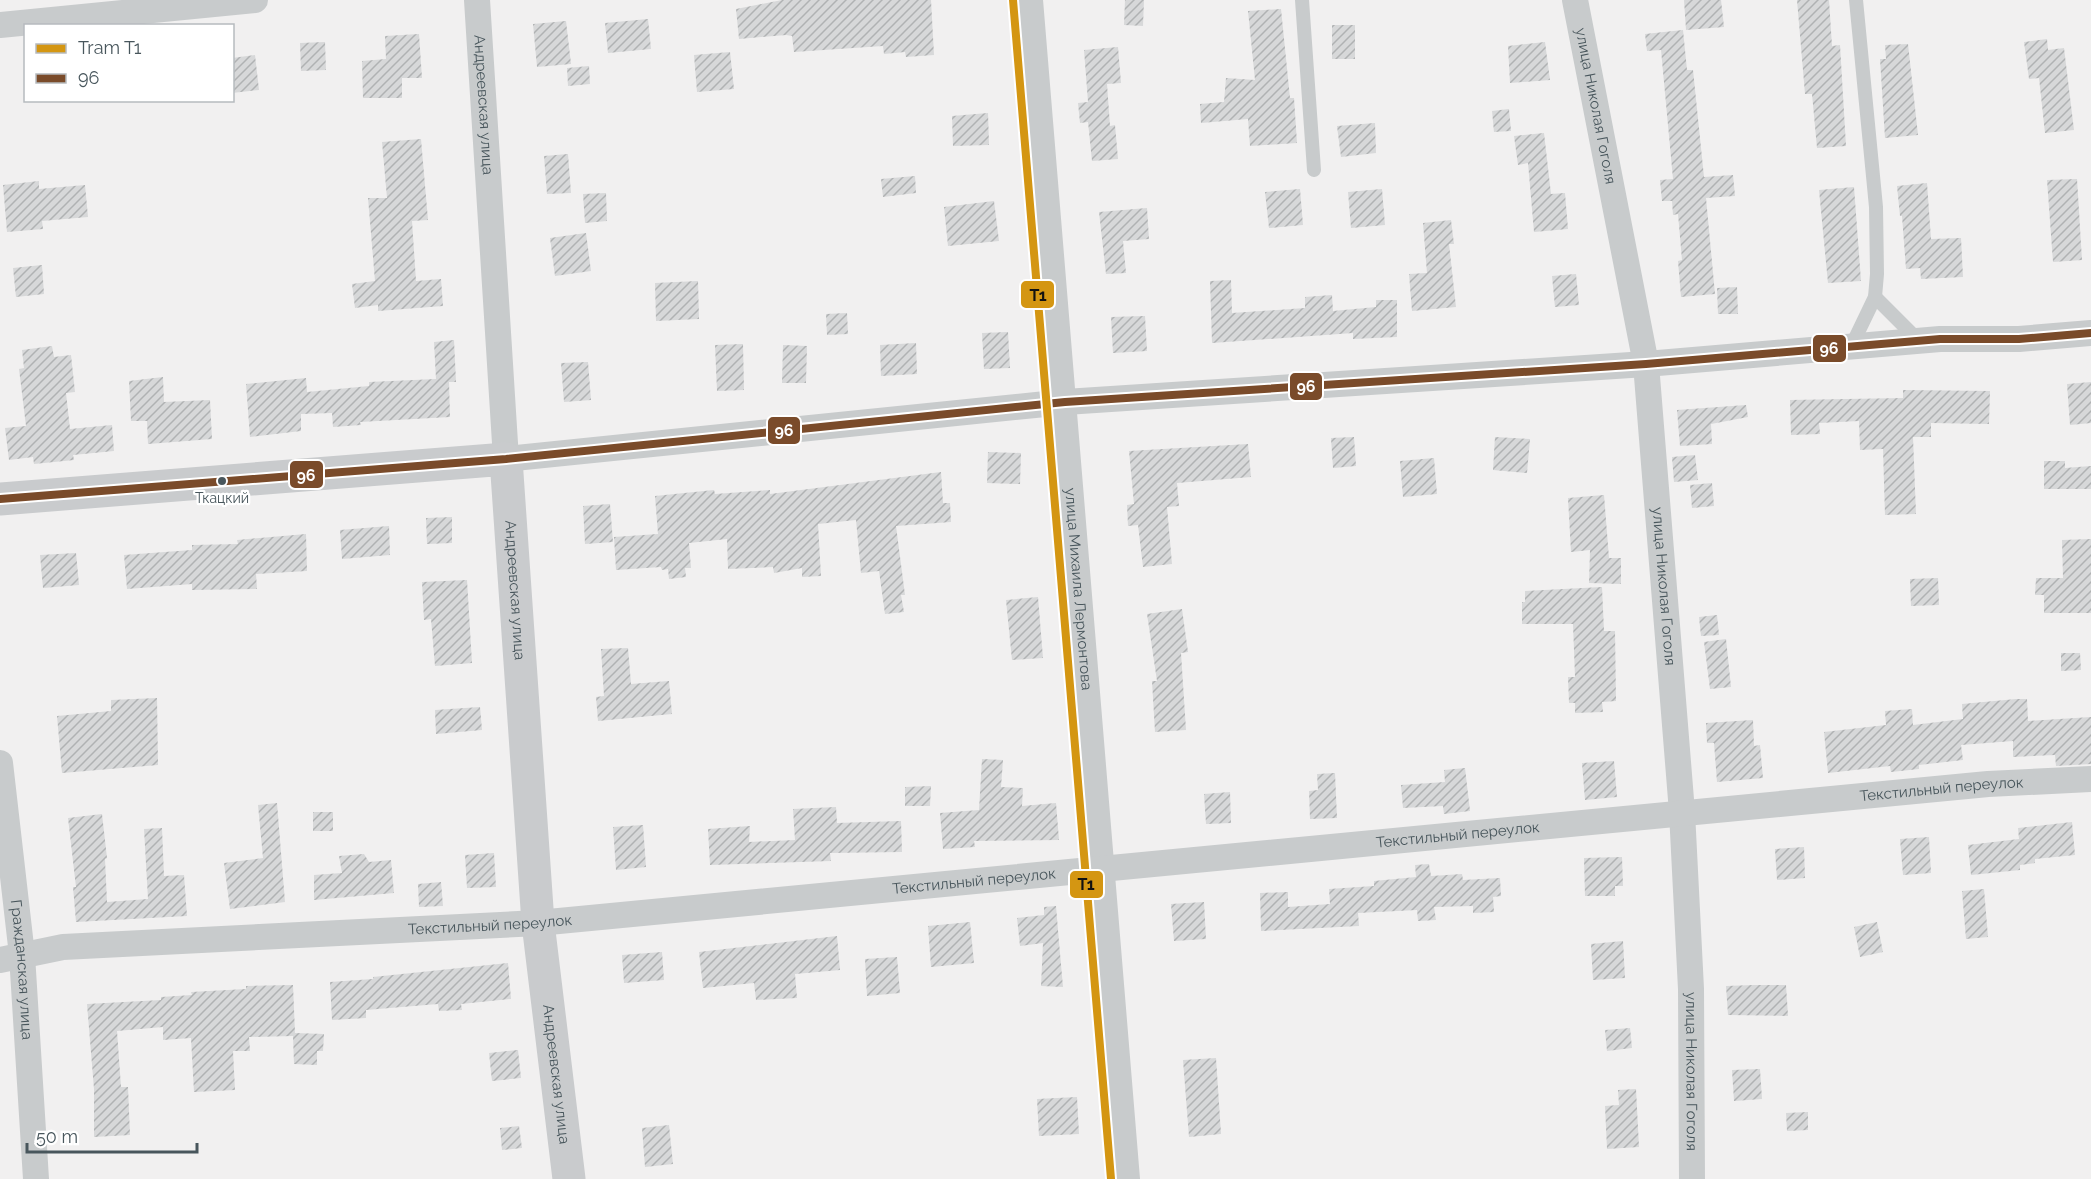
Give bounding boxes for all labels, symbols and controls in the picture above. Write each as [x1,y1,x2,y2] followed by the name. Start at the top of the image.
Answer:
[24,24,234,102] legend
[1572,26,1620,186] street label: улица Николая Гоголя
[470,34,497,175] street label: Андреевская улица
[78,37,142,58] text: Tram T1
[78,67,100,88] text: 96
[1020,280,1055,309] line badge: T1
[1029,286,1047,305] text: T1
[1812,334,1847,363] line badge: 96
[1819,339,1839,358] text: 96
[1289,372,1323,401] line badge: 96
[1296,377,1316,396] text: 96
[767,416,801,445] line badge: 96
[774,421,794,440] text: 96
[289,460,324,489] line badge: 96
[296,466,316,485] text: 96
[216,475,228,487] marker: Ткацкий
[1061,487,1096,691] street label: улица Михаила Лермонтова
[195,490,249,506] place label: Ткацкий
[1649,506,1679,666] street label: улица Николая Гоголя
[501,519,529,661] street label: Андреевская улица
[1859,773,2024,805] street label: Текстильный переулок
[1375,818,1541,852] street label: Текстильный переулок
[891,864,1057,898] street label: Текстильный переулок
[1069,870,1104,899] line badge: T1
[1077,875,1095,894] text: T1
[7,899,36,1040] street label: Гражданская улица
[408,911,573,939] street label: Текстильный переулок
[1682,992,1701,1151] street label: улица Николая Гоголя
[539,1003,574,1145] street label: Андреевская улица
[27,1116,196,1154] scale bar
[36,1126,78,1147] text: 50 m

